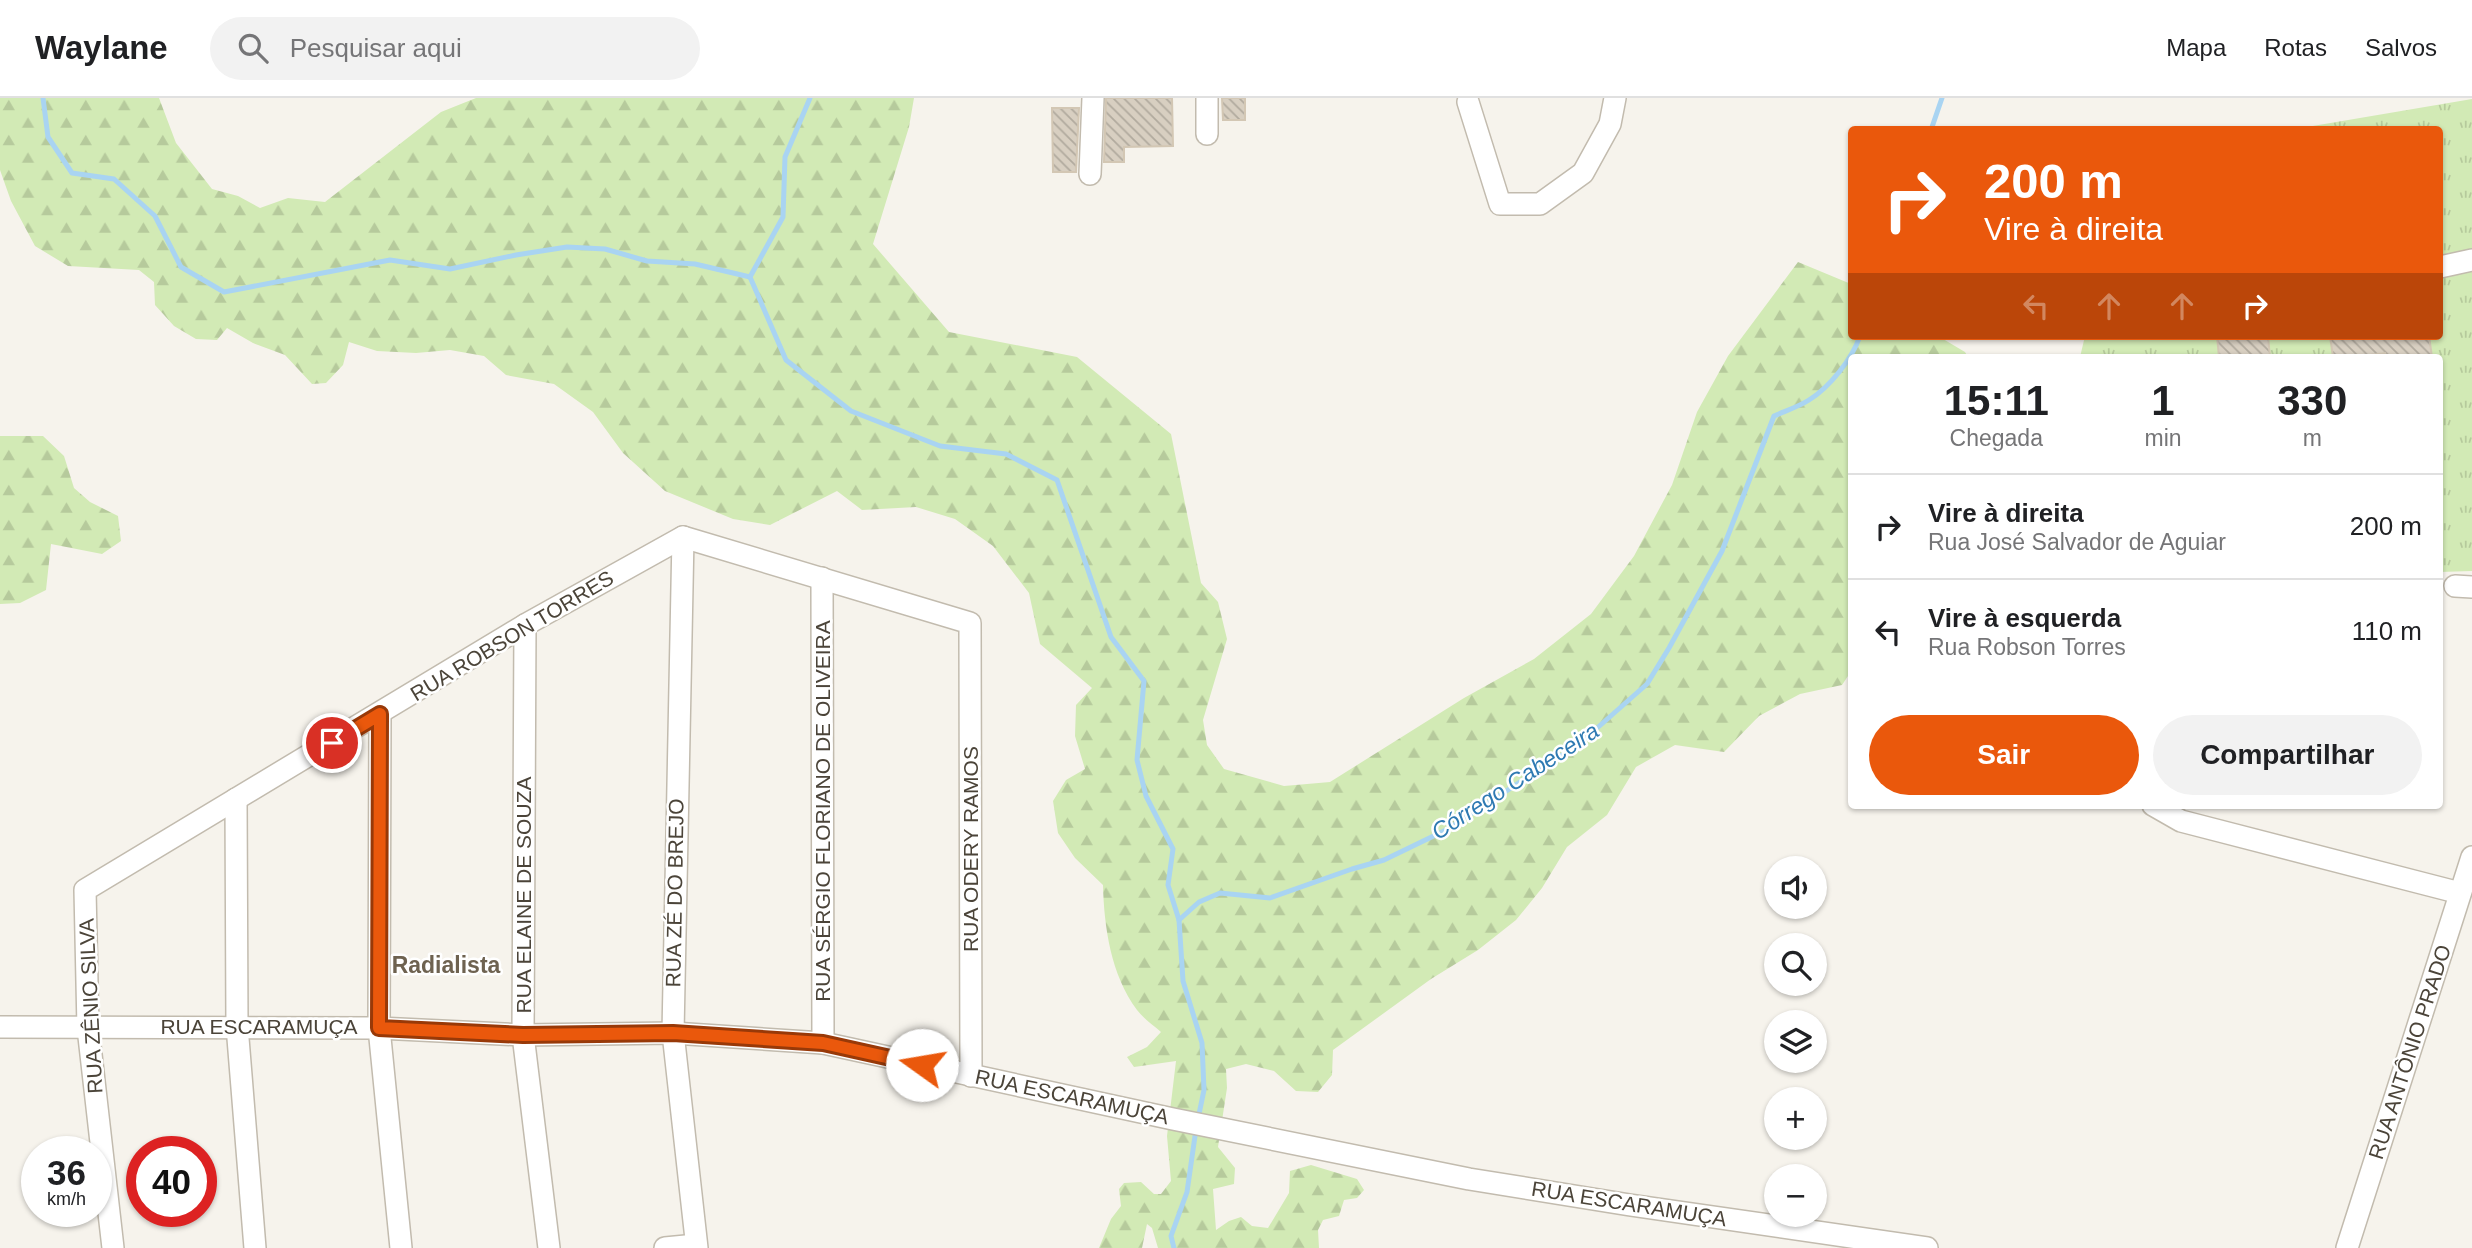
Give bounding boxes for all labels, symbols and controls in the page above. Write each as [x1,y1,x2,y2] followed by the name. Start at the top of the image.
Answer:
[210,17,700,80] search box
[35,29,168,66] text: Waylane
[234,29,272,67] icon: search
[290,33,462,63] text: Pesquisar aqui
[2166,34,2226,61] text: Mapa
[2264,34,2327,61] text: Rotas
[2365,34,2437,61] text: Salvos
[1869,154,1960,245] icon: right
[1984,154,2123,208] text: 200 m
[1984,211,2163,247] text: Vire à direita
[2017,287,2055,325] icon: left
[2090,287,2128,325] icon: ahead
[2163,287,2201,325] icon: ahead
[2236,287,2274,325] icon: right
[1944,377,2049,424] text: 15:11
[2151,377,2175,424] text: 1
[2277,377,2347,424] text: 330
[1950,425,2043,451] text: Chegada
[2144,425,2182,451] text: min
[2303,425,2322,451] text: m
[1928,498,2084,528] text: Vire à direita
[1869,508,1907,546] icon: right
[2350,511,2422,541] text: 200 m
[1928,529,2226,555] text: Rua José Salvador de Aguiar
[406,566,617,705] street label: RUA ROBSON TORRES
[1928,603,2121,633] text: Vire à esquerda
[1869,613,1907,651] icon: left
[2352,616,2422,646] text: 110 m
[811,620,834,1002] street label: RUA SÉRGIO FLORIANO DE OLIVEIRA
[1928,634,2126,660] text: Rua Robson Torres
[302,713,362,773] pin
[1869,715,2139,795] button: Sair
[2153,715,2422,795] button: Compartilhar
[1426,717,1604,845] water label: Córrego Cabeceira
[313,724,351,762] icon: arrive
[959,746,982,952] street label: RUA ODERY RAMOS
[512,777,535,1013] street label: RUA ELAINE DE SOUZA
[661,798,688,988] street label: RUA ZÉ DO BREJO
[1764,856,1827,1227] map controls
[1764,856,1827,919] button: sound
[74,918,107,1094] street label: RUA ZÊNIO SILVA
[1764,933,1827,996] button: search
[2364,942,2455,1162] street label: RUA ANTÔNIO PRADO
[392,952,501,978] district label: Radialista
[1764,1010,1827,1073] button: layers
[160,1015,358,1038] street label: RUA ESCARAMUÇA
[885,1028,959,1102] position arrow
[973,1065,1171,1128] street label: RUA ESCARAMUÇA
[1764,1087,1827,1150] button: +
[126,1136,217,1227] speed limit sign: 40
[47,1153,86,1192] text: 36
[1764,1164,1827,1227] button: −
[1530,1177,1728,1230] street label: RUA ESCARAMUÇA
[47,1189,86,1209] text: km/h

